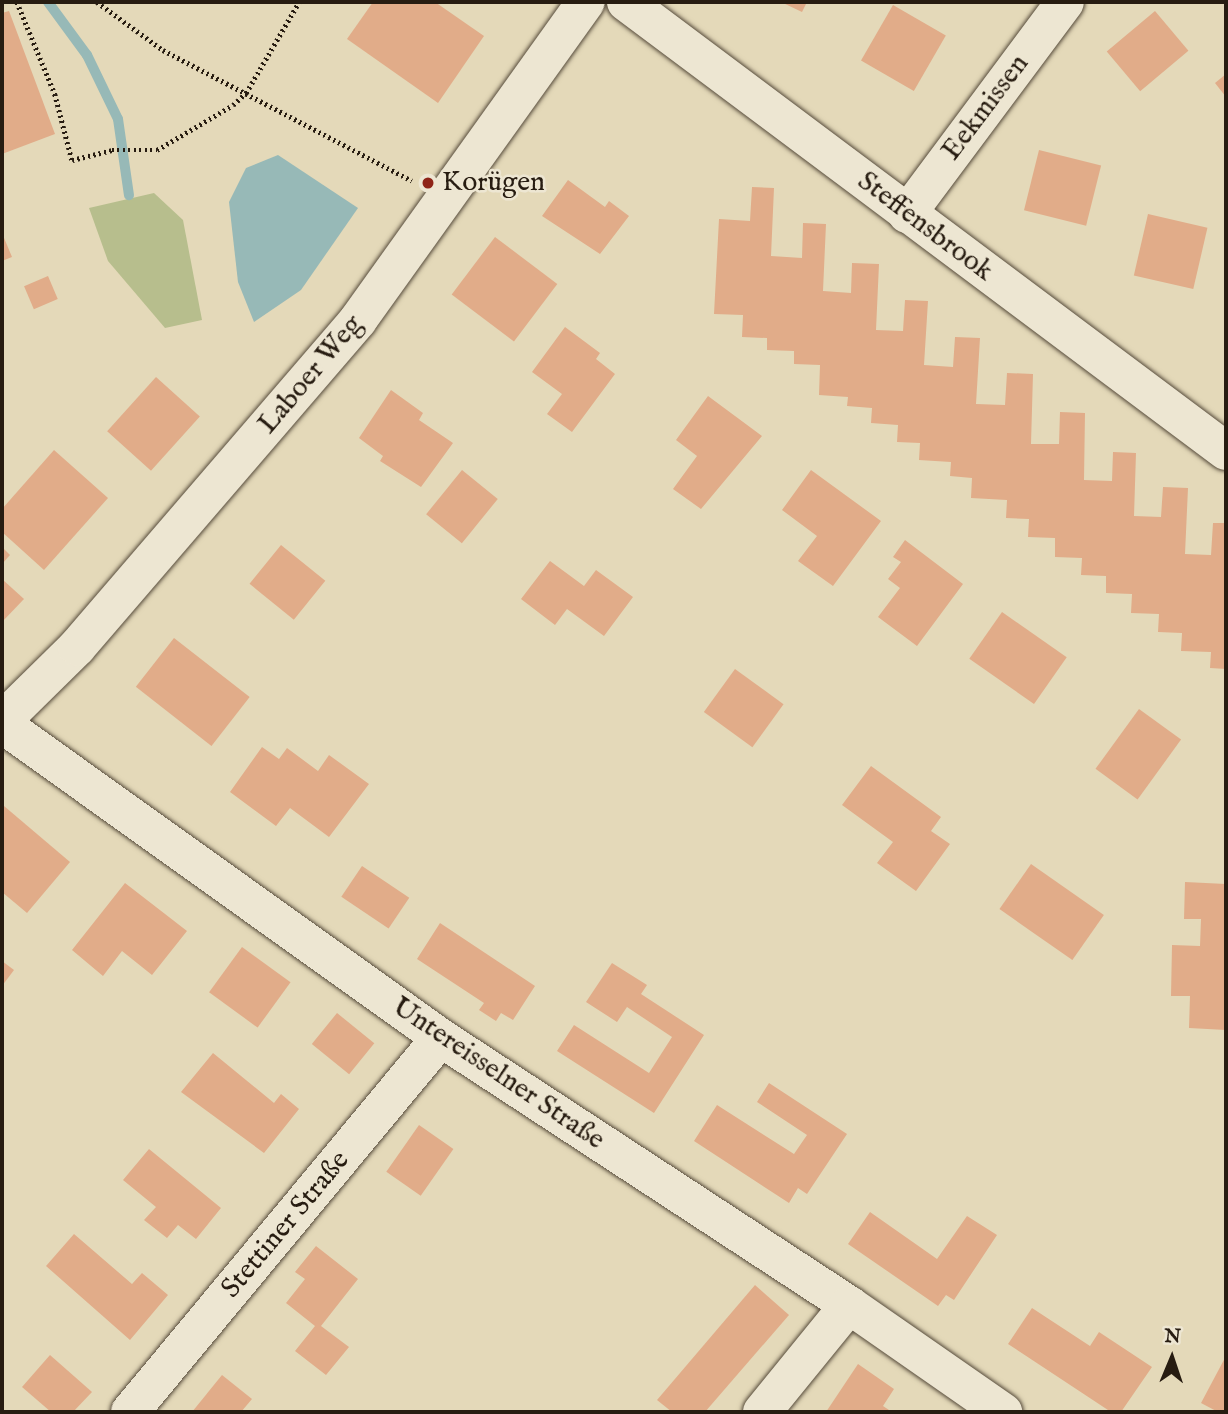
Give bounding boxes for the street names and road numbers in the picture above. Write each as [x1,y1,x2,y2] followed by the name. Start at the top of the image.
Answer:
[935,48,1037,168] street label: Eekmissen
[850,165,1000,289] street label: Steffensbrook
[252,309,370,441] street label: Laboer Weg
[385,990,611,1158] street label: Untereisselner Straße
[215,1145,357,1305] street label: Stettiner Straße

